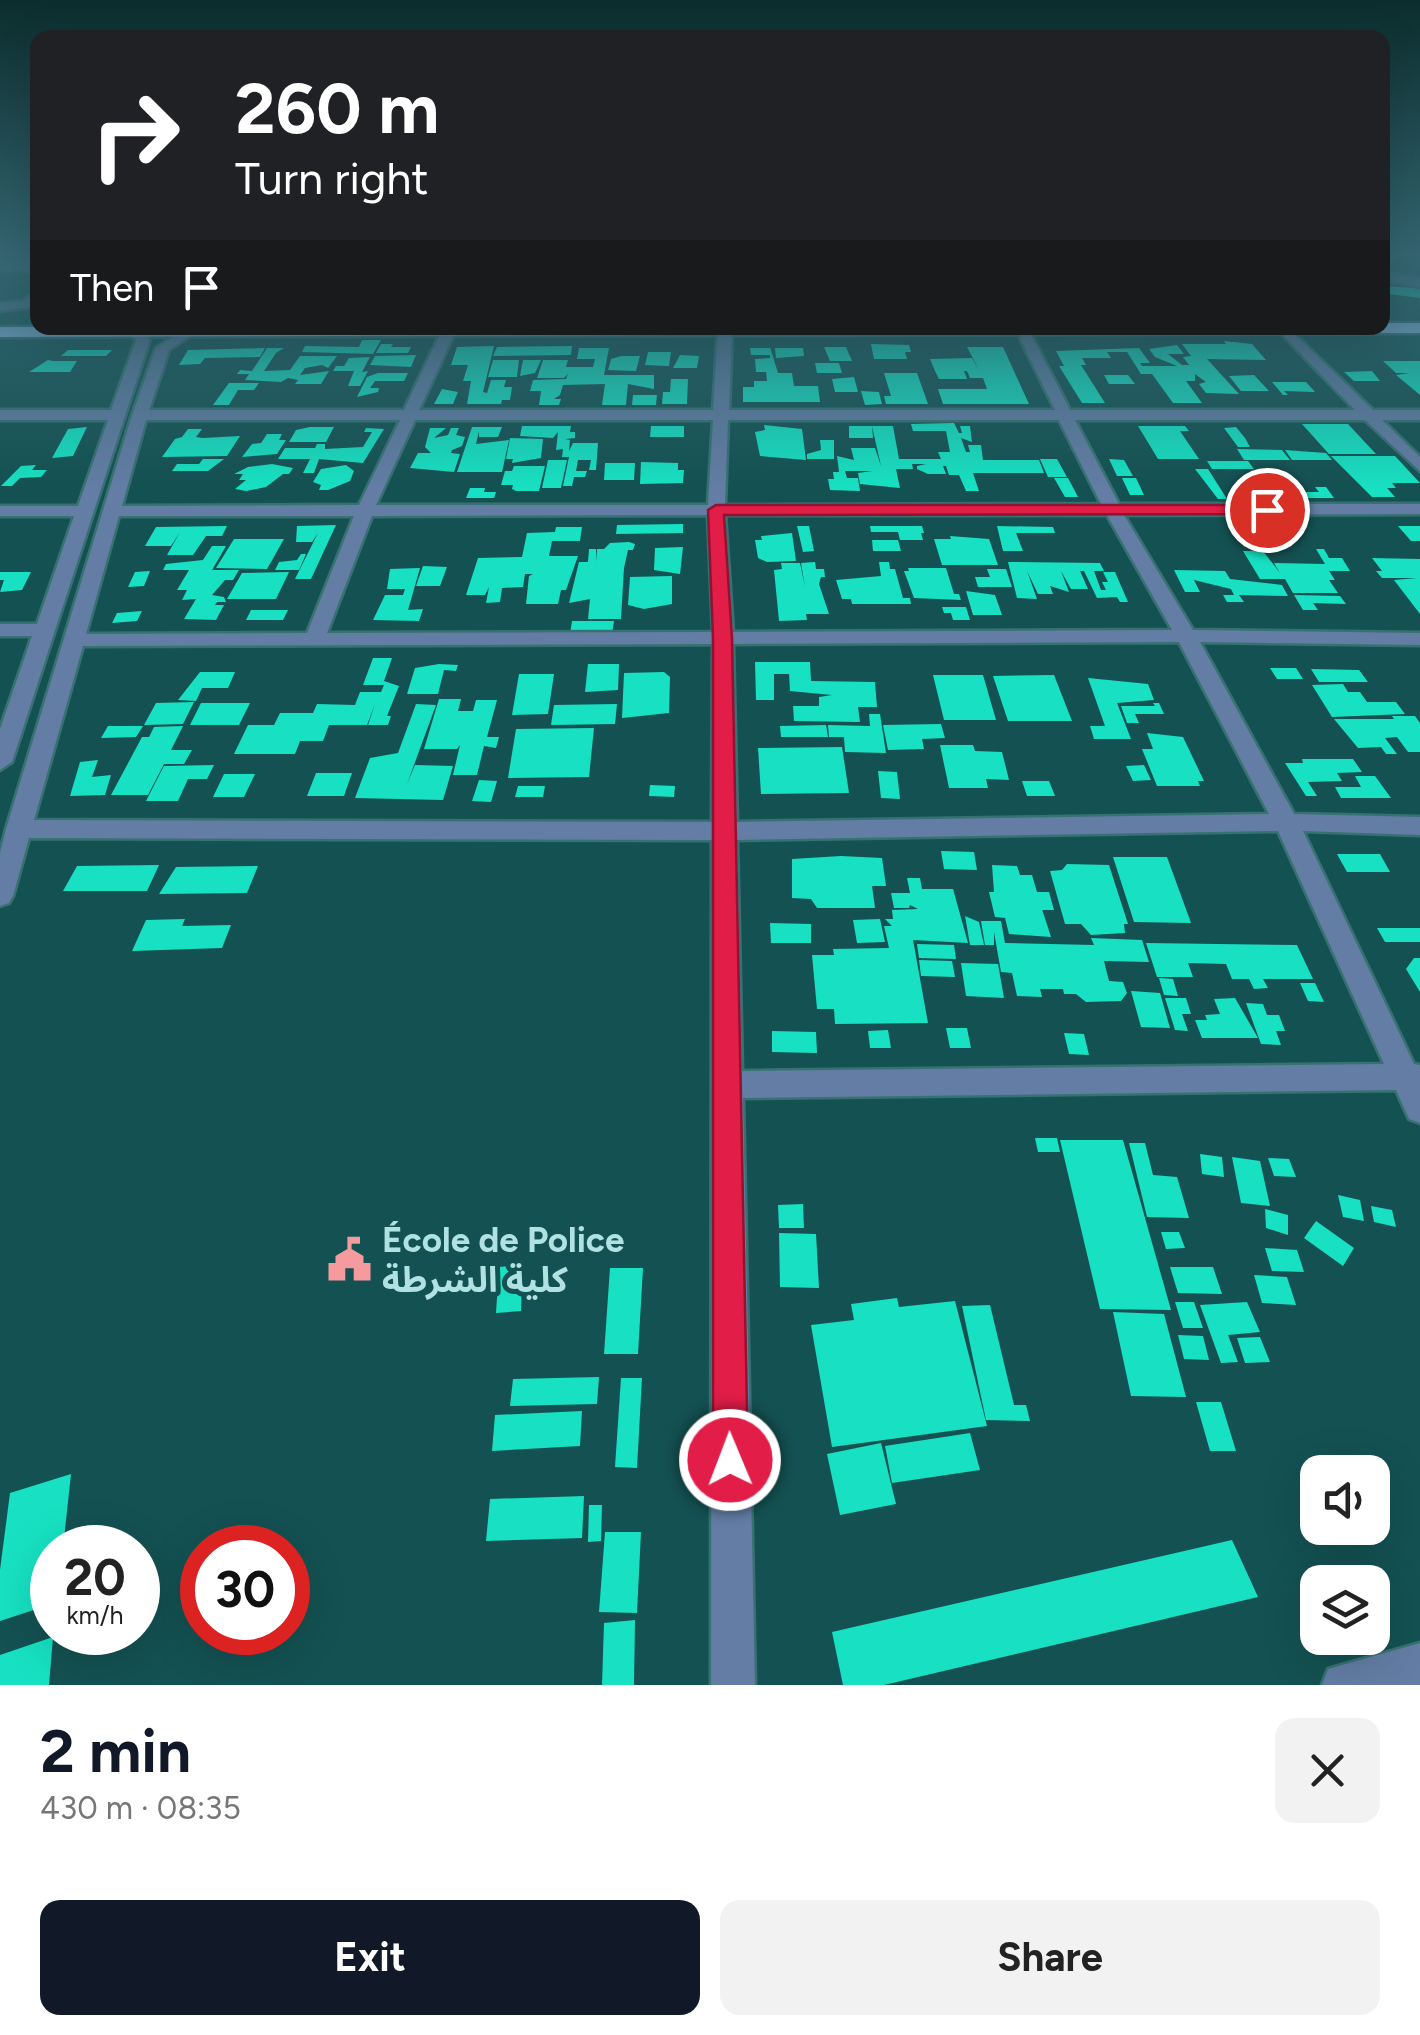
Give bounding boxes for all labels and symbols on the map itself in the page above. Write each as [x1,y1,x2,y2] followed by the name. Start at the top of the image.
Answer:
[1225,468,1310,553] pin
[382,1219,624,1301] place label: École de Police كلية الشرطة
[325,1236,373,1284] public building icon: École de Police كلية الشرطة
[678,1408,782,1512] position arrow
[180,1525,310,1655] speed limit sign: 30

